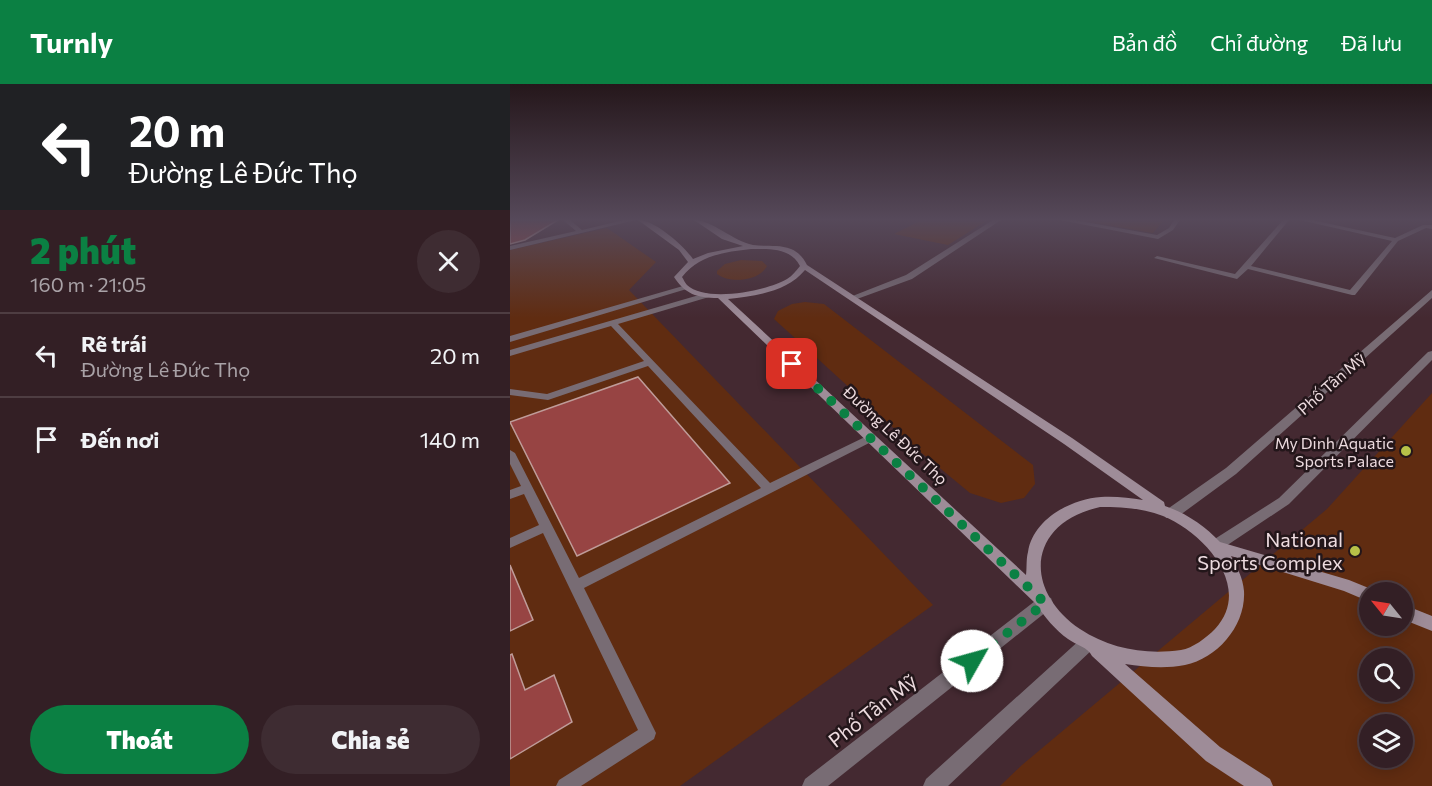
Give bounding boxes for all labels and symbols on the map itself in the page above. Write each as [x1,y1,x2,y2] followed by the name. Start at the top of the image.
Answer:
[766,338,817,389] pin
[1293,348,1369,418] street label: Phố Tân Mỹ
[839,381,952,488] street label: Đường Lê Đức Thọ
[1275,433,1394,470] place label: My Dinh Aquatic Sports Palace
[1399,444,1413,458] marker: My Dinh Aquatic Sports Palace
[1197,527,1343,574] place label: National Sports Complex
[1348,544,1362,558] marker: National Sports Complex
[1359,582,1413,636] north arrow
[940,629,1004,693] position arrow
[823,668,921,752] street label: Phố Tân Mỹ

